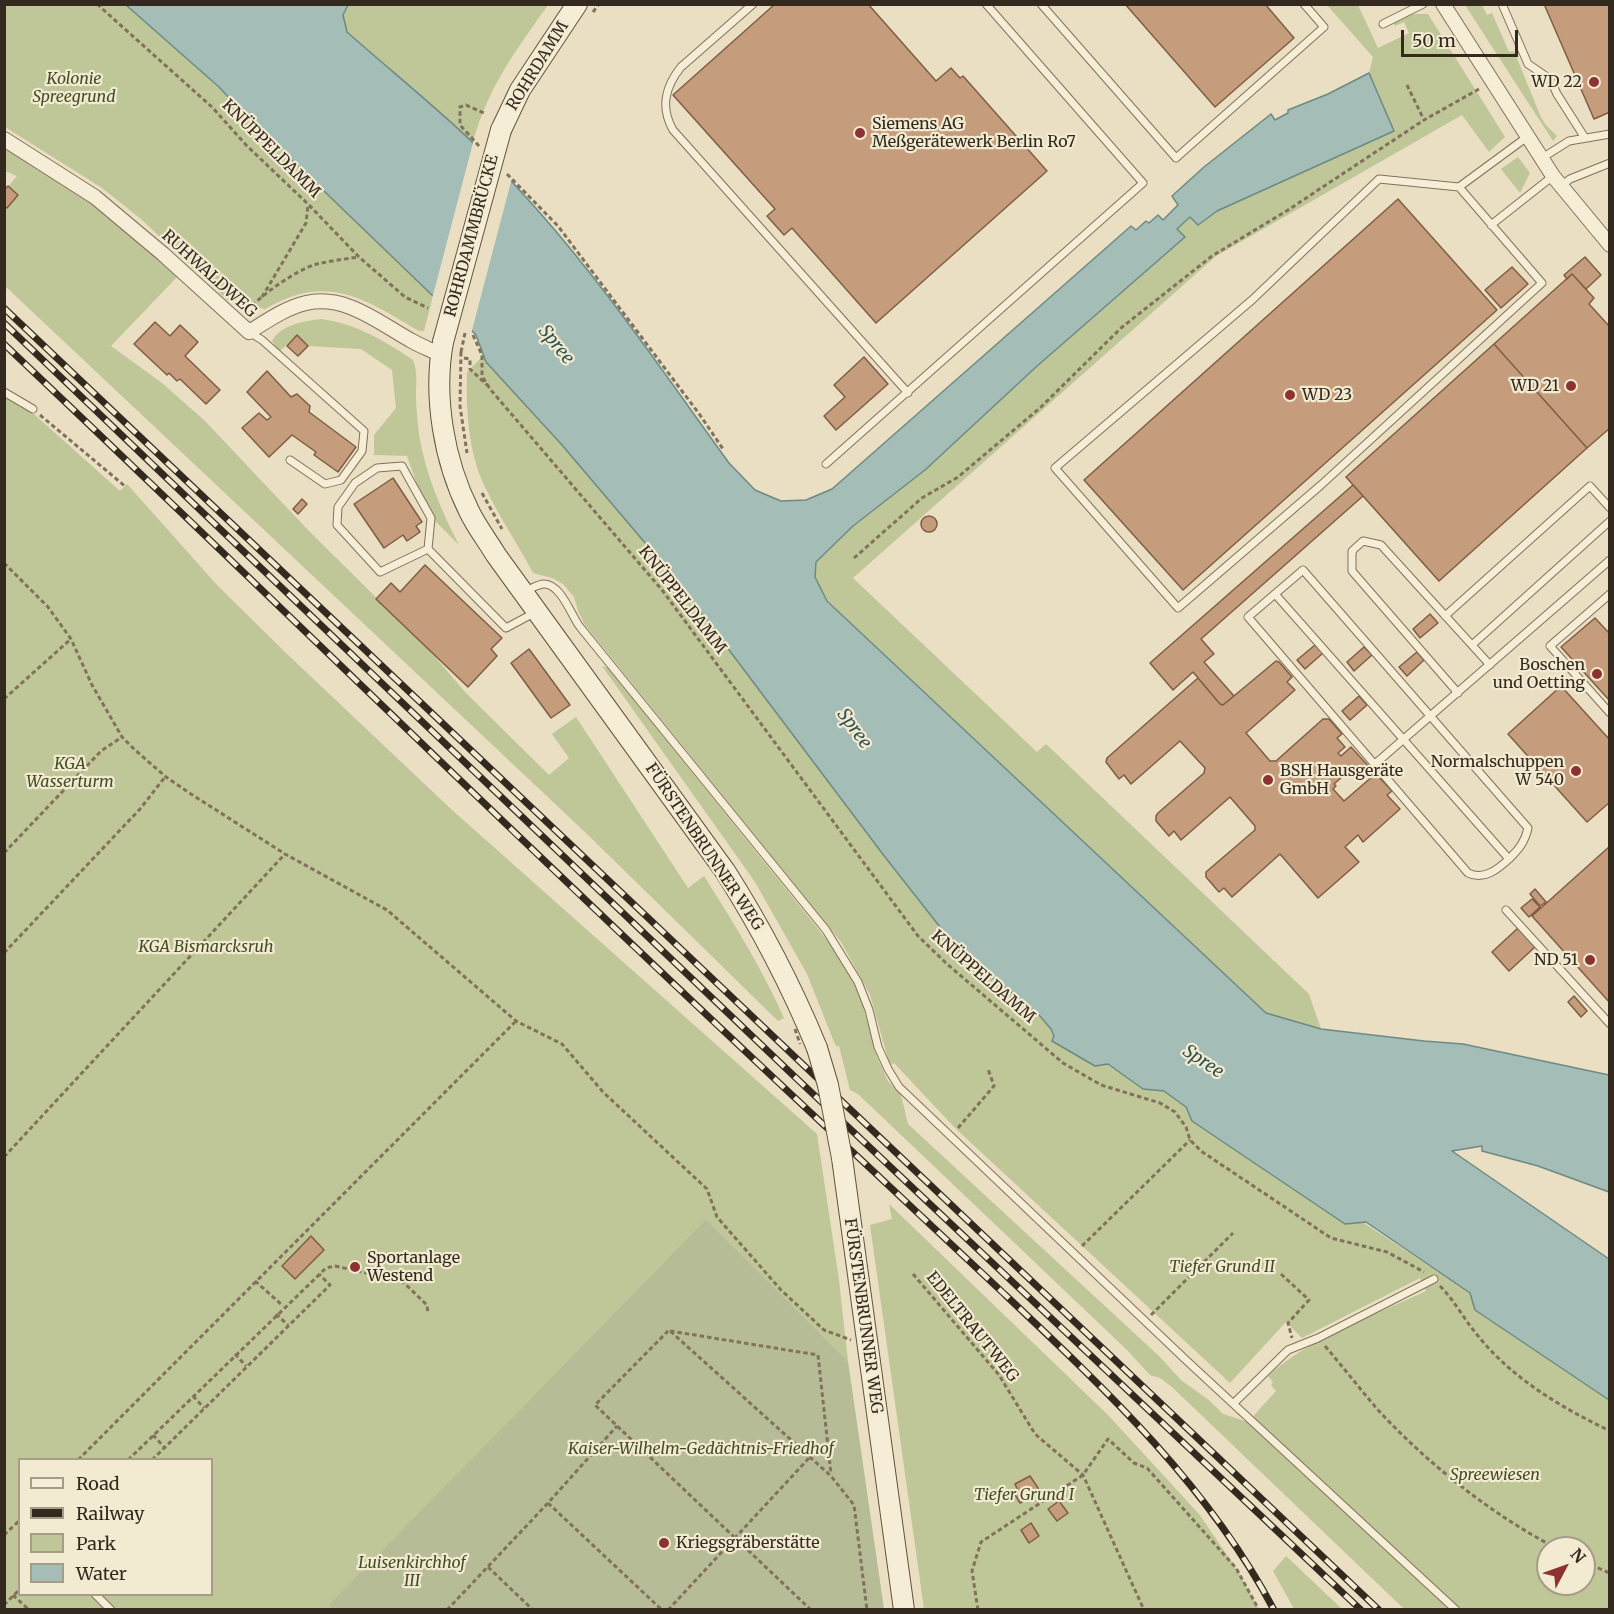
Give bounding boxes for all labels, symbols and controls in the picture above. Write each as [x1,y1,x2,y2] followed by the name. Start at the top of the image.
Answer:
[503,18,573,114] street label: ROHRDAMM
[1404,18,1521,56] scale bar
[1412,29,1456,52] text: 50 m
[32,69,116,107] park label: Kolonie Spreegrund
[1531,72,1582,92] place label: WD 22
[1587,75,1601,89] marker: WD 22
[218,96,324,202] street label: KNÜPPELDAMM
[872,114,1076,152] place label: Siemens AG Meßgerätewerk Berlin Ro7
[853,126,867,140] marker: Siemens AG Meßgerätewerk Berlin Ro7
[441,153,503,319] street label: ROHRDAMMBRÜCKE
[158,226,260,322] street label: RUHWALDWEG
[534,321,578,369] water label: Spree
[1511,376,1559,396] place label: WD 21
[1564,379,1578,393] marker: WD 21
[1302,385,1352,405] place label: WD 23
[1283,388,1297,402] marker: WD 23
[634,542,730,658] street label: KNÜPPELDAMM
[1493,655,1585,693] place label: Boschen und Oetting
[1590,667,1604,681] marker: Boschen und Oetting
[832,705,876,753] water label: Spree
[1431,752,1564,790] place label: Normalschuppen W 540
[26,754,114,792] park label: KGA Wasserturm
[641,760,767,934] street label: FÜRSTENBRUNNER WEG
[1280,761,1403,799] place label: BSH Hausgeräte GmbH
[1569,764,1583,778] marker: Normalschuppen W 540
[1261,773,1275,787] marker: BSH Hausgeräte GmbH
[927,927,1039,1027] street label: KNÜPPELDAMM
[138,937,274,957] park label: KGA Bismarcksruh
[1534,950,1578,970] place label: ND 51
[1583,953,1597,967] marker: ND 51
[1179,1041,1227,1083] water label: Spree
[840,1217,886,1415] street label: FÜRSTENBRUNNER WEG
[367,1248,460,1286] place label: Sportanlage Westend
[1169,1257,1275,1277] park label: Tiefer Grund II
[348,1260,362,1274] marker: Sportanlage Westend
[922,1268,1022,1386] street label: EDELTRAUTWEG
[568,1439,834,1459] park label: Kaiser-Wilhelm-Gedächtnis-Friedhof
[18,1458,213,1596] legend
[1450,1465,1540,1485] park label: Spreewiesen
[76,1472,120,1495] text: Road
[974,1485,1074,1505] park label: Tiefer Grund I
[76,1502,144,1525] text: Railway
[76,1532,116,1555] text: Park
[676,1533,820,1553] place label: Kriegsgräberstätte
[657,1536,671,1550] marker: Kriegsgräberstätte
[1536,1536,1596,1596] north arrow
[1566,1544,1590,1567] text: N
[358,1553,466,1591] park label: Luisenkirchhof III
[76,1562,127,1585] text: Water

